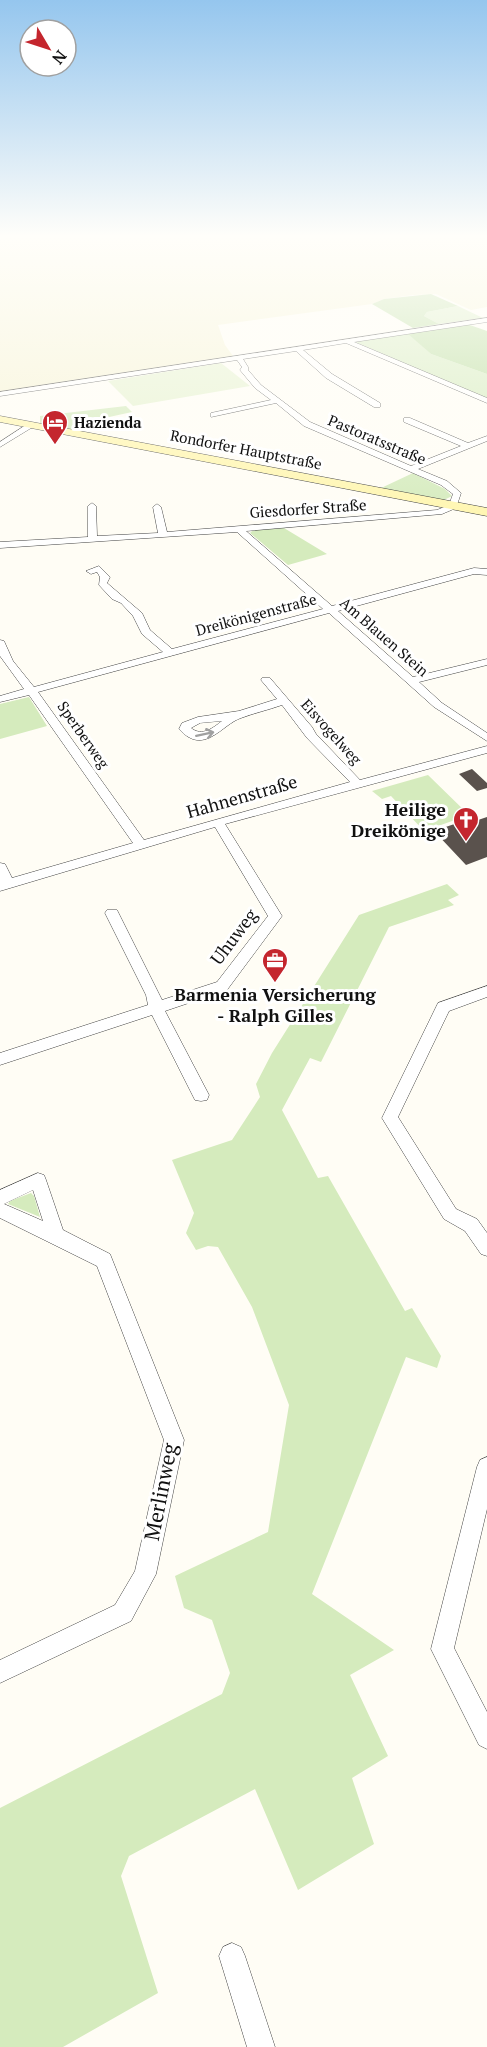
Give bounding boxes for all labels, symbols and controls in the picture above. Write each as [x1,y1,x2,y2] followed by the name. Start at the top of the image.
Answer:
[18,18,78,78] north arrow
[47,46,72,69] text: N
[40,408,70,446] hotel icon: Hazienda
[325,409,430,469] street label: Pastoratsstraße
[74,412,142,432] place label: Hazienda
[169,424,324,474] street label: Rondorfer Hauptstraße
[249,494,367,522] street label: Giesdorfer Straße
[193,588,318,640] street label: Dreikönigenstraße
[336,592,433,680] street label: Am Blauen Stein
[297,694,367,769] street label: Eisvogelweg
[53,697,115,773] street label: Sperberweg
[195,728,215,739] one-way arrow
[184,769,300,823] street label: Hahnenstraße
[351,797,446,842] place label: Heilige Dreikönige
[451,805,481,843] church icon: Heilige Dreikönige
[204,903,262,969] street label: Uhuweg
[260,946,290,984] office icon: Barmenia Versicherung - Ralph Gilles
[174,982,377,1027] place label: Barmenia Versicherung - Ralph Gilles
[137,1440,183,1543] street label: Merlinweg

